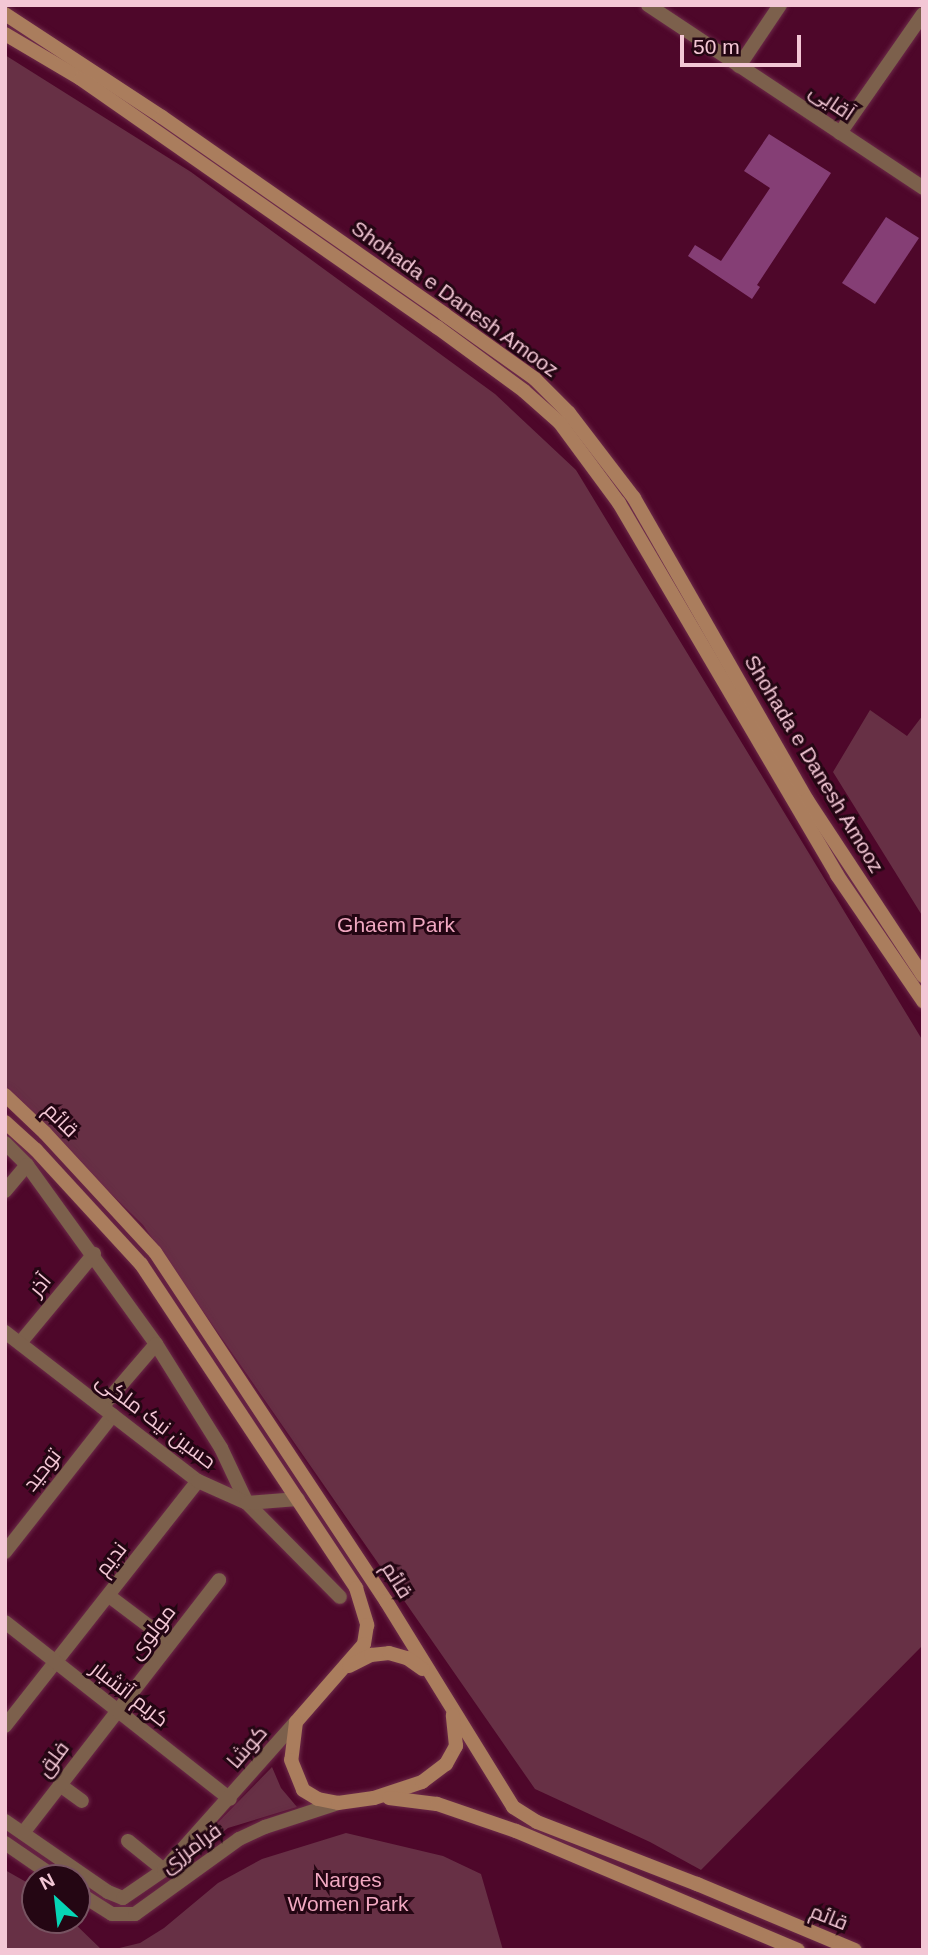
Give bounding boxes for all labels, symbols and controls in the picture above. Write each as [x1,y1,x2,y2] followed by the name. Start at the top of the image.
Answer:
[683,21,804,65] scale bar
[693,35,740,58] text: 50 m
[805,78,859,126] street label: آقایی
[346,215,564,383] street label: Shohada e Danesh Amooz
[739,650,889,878] street label: Shohada e Danesh Amooz
[337,912,455,938] park label: Ghaem Park
[39,1098,83,1142] street label: قائم
[23,1269,57,1301] street label: آذر
[91,1368,221,1474] street label: حسین نیک ملکی
[18,1444,66,1496] street label: توحید
[90,1537,132,1581] street label: ندیم
[376,1557,418,1603] street label: قائم
[123,1600,181,1664] street label: مولوی
[86,1656,174,1732] street label: کریم آتشبار
[221,1720,273,1774] street label: کوشا
[32,1736,74,1782] street label: فلق
[156,1818,226,1878] street label: فرامرزی
[21,1864,91,1934] north arrow
[288,1867,408,1917] park label: Narges Women Park
[36,1869,58,1894] text: N
[806,1898,852,1936] street label: قائم

